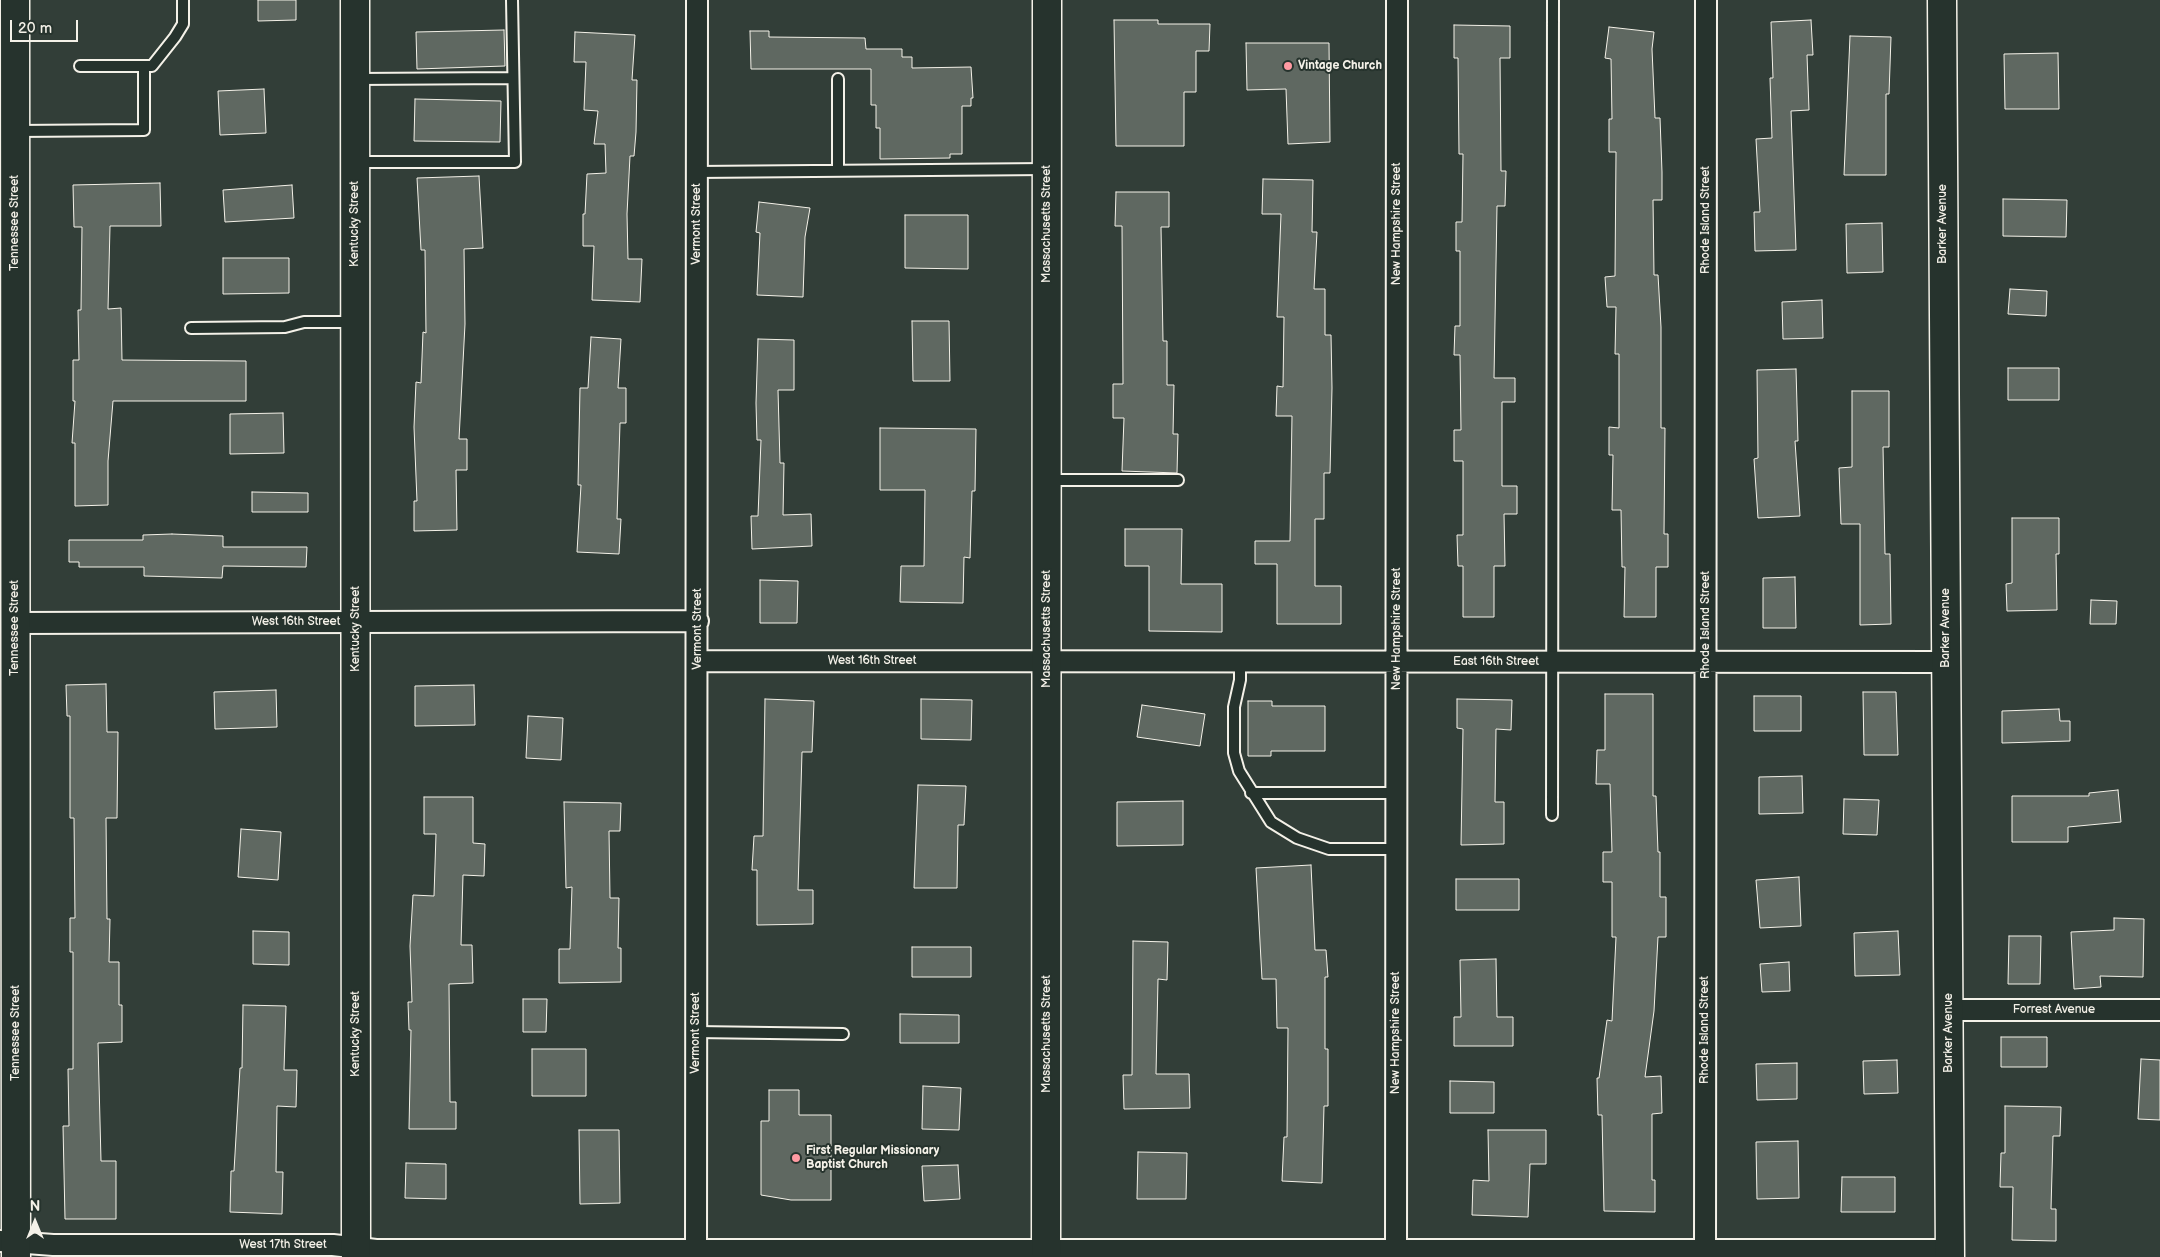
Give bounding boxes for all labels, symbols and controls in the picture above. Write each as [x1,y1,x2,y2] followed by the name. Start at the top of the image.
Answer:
[12,10,80,42] scale bar
[18,19,52,38] text: 20 m
[1298,59,1382,73] place label: Vintage Church
[1282,60,1294,72] marker: Vintage Church
[1390,163,1404,285] street label: New Hampshire Street
[1040,165,1054,283] street label: Massachusetts Street
[1699,166,1713,274] street label: Rhode Island Street
[8,175,22,271] street label: Tennessee Street
[348,181,362,267] street label: Kentucky Street
[690,183,704,265] street label: Vermont Street
[1936,184,1950,264] street label: Barker Avenue
[1390,568,1404,690] street label: New Hampshire Street
[1040,570,1054,688] street label: Massachusetts Street
[1699,571,1713,679] street label: Rhode Island Street
[8,580,22,676] street label: Tennessee Street
[349,586,363,672] street label: Kentucky Street
[691,588,705,670] street label: Vermont Street
[1939,588,1953,668] street label: Barker Avenue
[252,615,340,629] street label: West 16th Street
[828,654,916,668] street label: West 16th Street
[1453,655,1539,669] street label: East 16th Street
[1389,972,1403,1094] street label: New Hampshire Street
[1040,975,1054,1093] street label: Massachusetts Street
[1698,976,1712,1084] street label: Rhode Island Street
[9,985,23,1081] street label: Tennessee Street
[349,991,363,1077] street label: Kentucky Street
[689,992,703,1074] street label: Vermont Street
[1942,993,1956,1073] street label: Barker Avenue
[2013,1003,2095,1017] street label: Forrest Avenue
[806,1144,939,1172] place label: First Regular Missionary Baptist Church
[790,1152,802,1164] marker: First Regular Missionary Baptist Church
[10,1197,60,1247] north arrow
[30,1198,40,1215] text: N
[239,1238,327,1252] street label: West 17th Street

